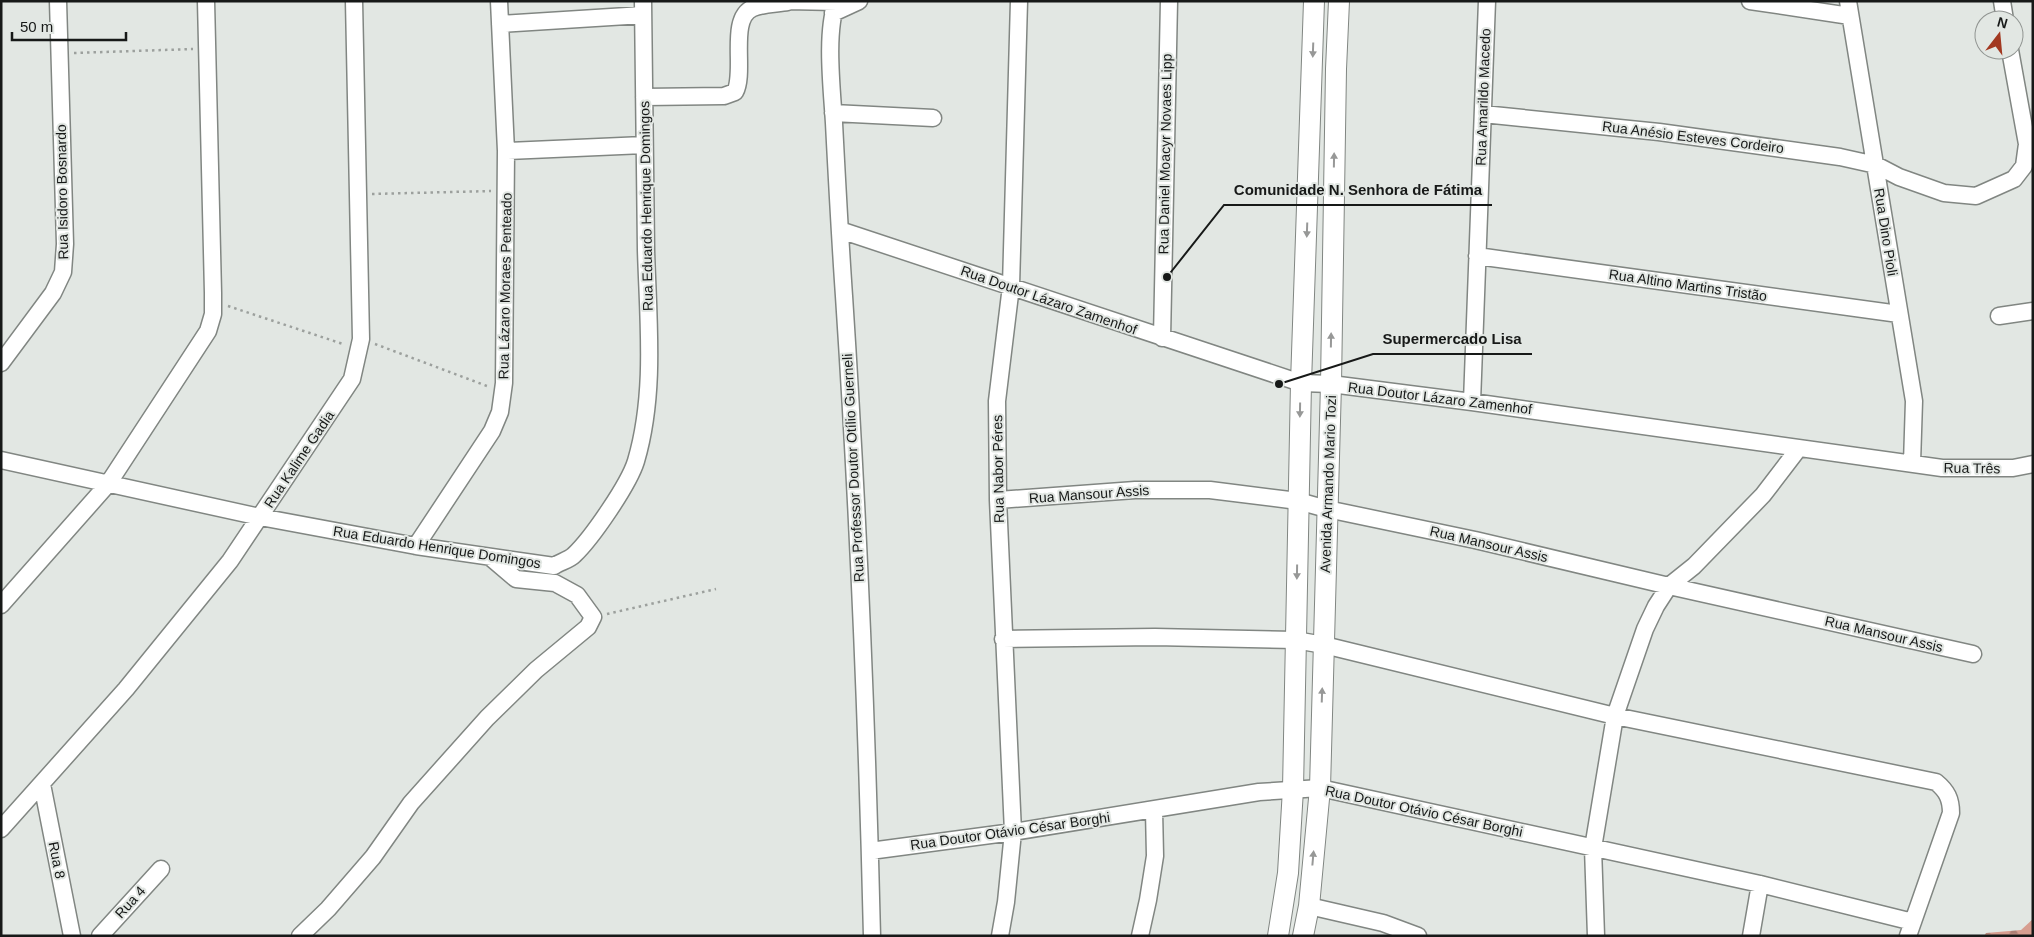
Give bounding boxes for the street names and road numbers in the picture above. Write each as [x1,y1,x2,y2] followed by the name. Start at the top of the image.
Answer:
[1473,28,1493,166] street label: Rua Amarildo Macedo
[1155,53,1175,255] street label: Rua Daniel Moacyr Novaes Lipp
[636,101,656,311] street label: Rua Eduardo Henrique Domingos
[1601,118,1785,156] street label: Rua Anésio Esteves Cordeiro
[53,124,71,260] street label: Rua Isidoro Bosnardo
[1871,187,1901,277] street label: Rua Dino Pioli
[495,192,515,380] street label: Rua Lázaro Moraes Penteado
[959,262,1139,338] street label: Rua Doutor Lázaro Zamenhof
[1608,266,1768,304] street label: Rua Altino Martins Tristão
[839,353,867,583] street label: Rua Professor Doutor Otílio Guerneli
[1347,379,1533,417] street label: Rua Doutor Lázaro Zamenhof
[1317,395,1339,573] street label: Avenida Armando Mario Tozi
[261,407,338,511] street label: Rua Kalime Gadia
[989,415,1007,523] street label: Rua Nabor Péres
[1943,460,2001,476] street label: Rua Três
[1028,482,1150,506] street label: Rua Mansour Assis
[332,523,542,571] street label: Rua Eduardo Henrique Domingos
[1428,523,1550,565] street label: Rua Mansour Assis
[1823,613,1945,655] street label: Rua Mansour Assis
[1324,782,1524,840] street label: Rua Doutor Otávio César Borghi
[909,809,1111,853] street label: Rua Doutor Otávio César Borghi
[46,840,68,880] street label: Rua 8
[112,883,149,921] street label: Rua 4

